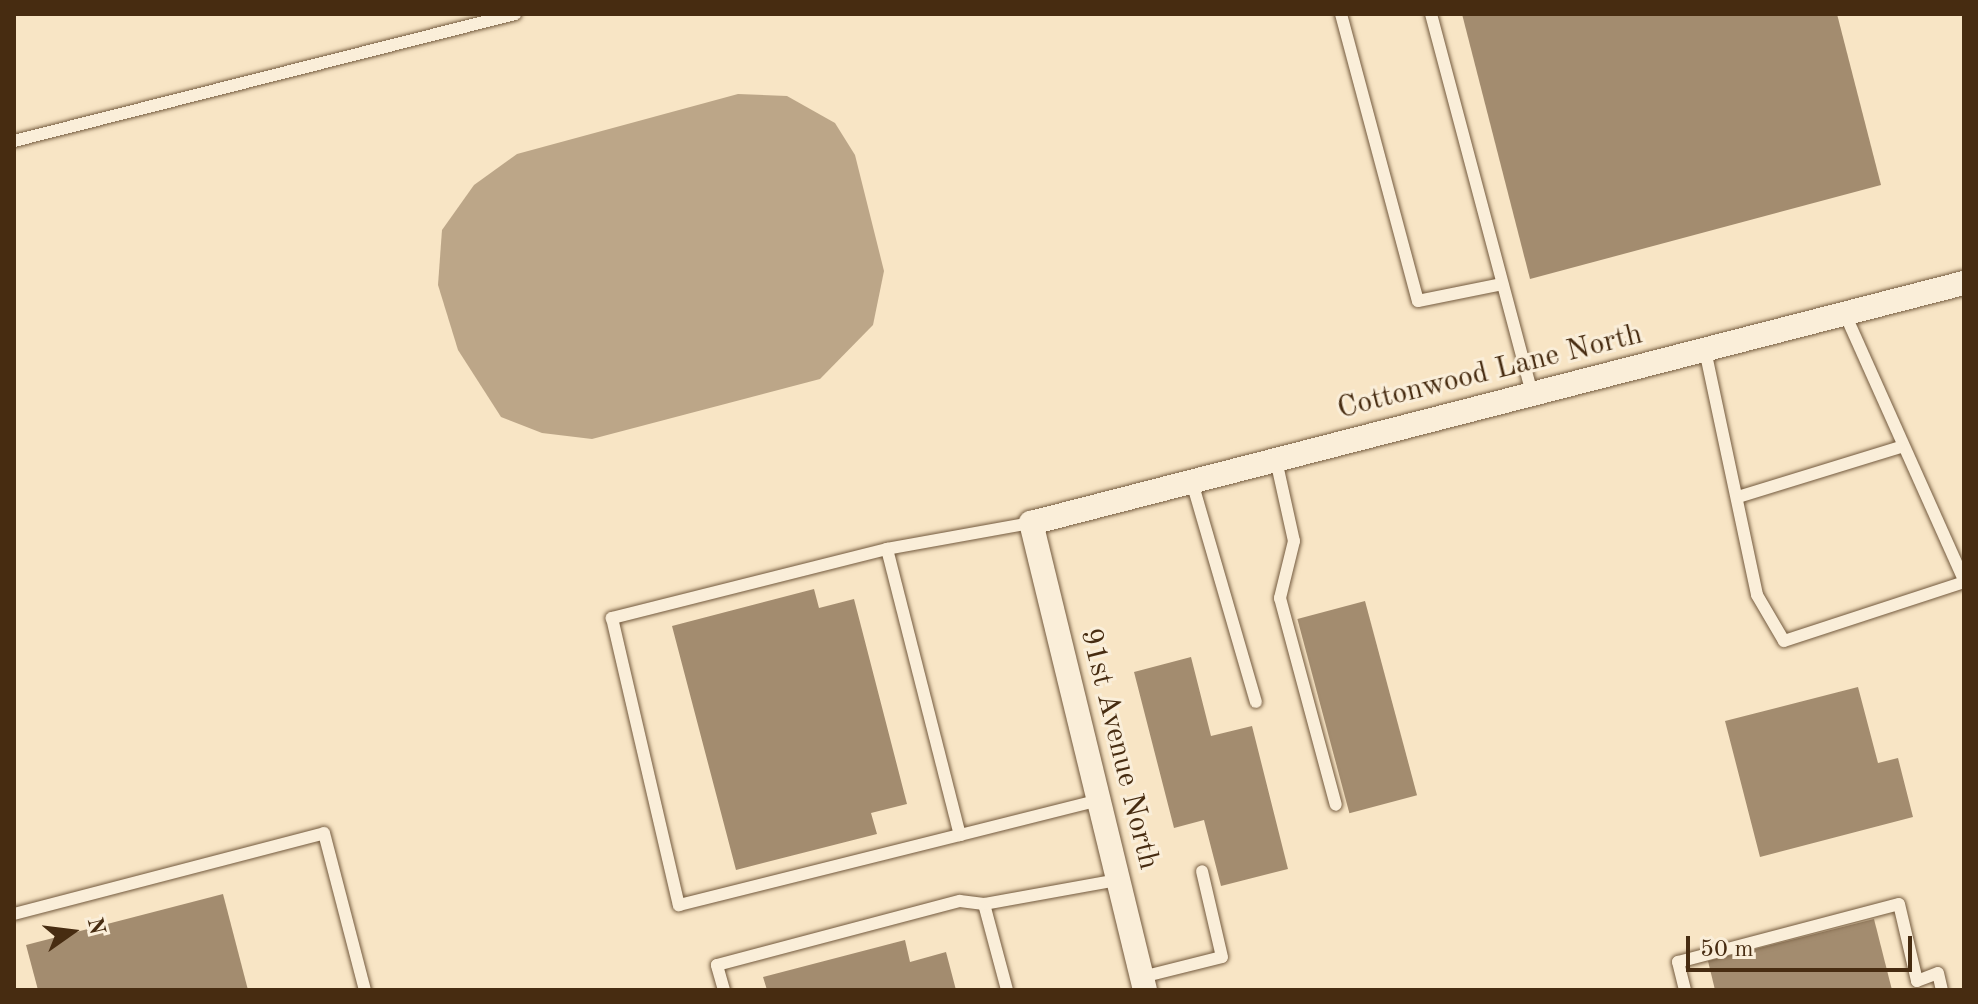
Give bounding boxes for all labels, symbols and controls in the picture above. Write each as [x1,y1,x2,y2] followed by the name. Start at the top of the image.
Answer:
[1334,317,1646,427] street label: Cottonwood Lane North
[1072,625,1166,873] street label: 91st Avenue North
[32,892,112,972] north arrow
[83,915,108,937] text: N
[1690,920,1916,970] scale bar
[1700,938,1754,962] text: 50 m

